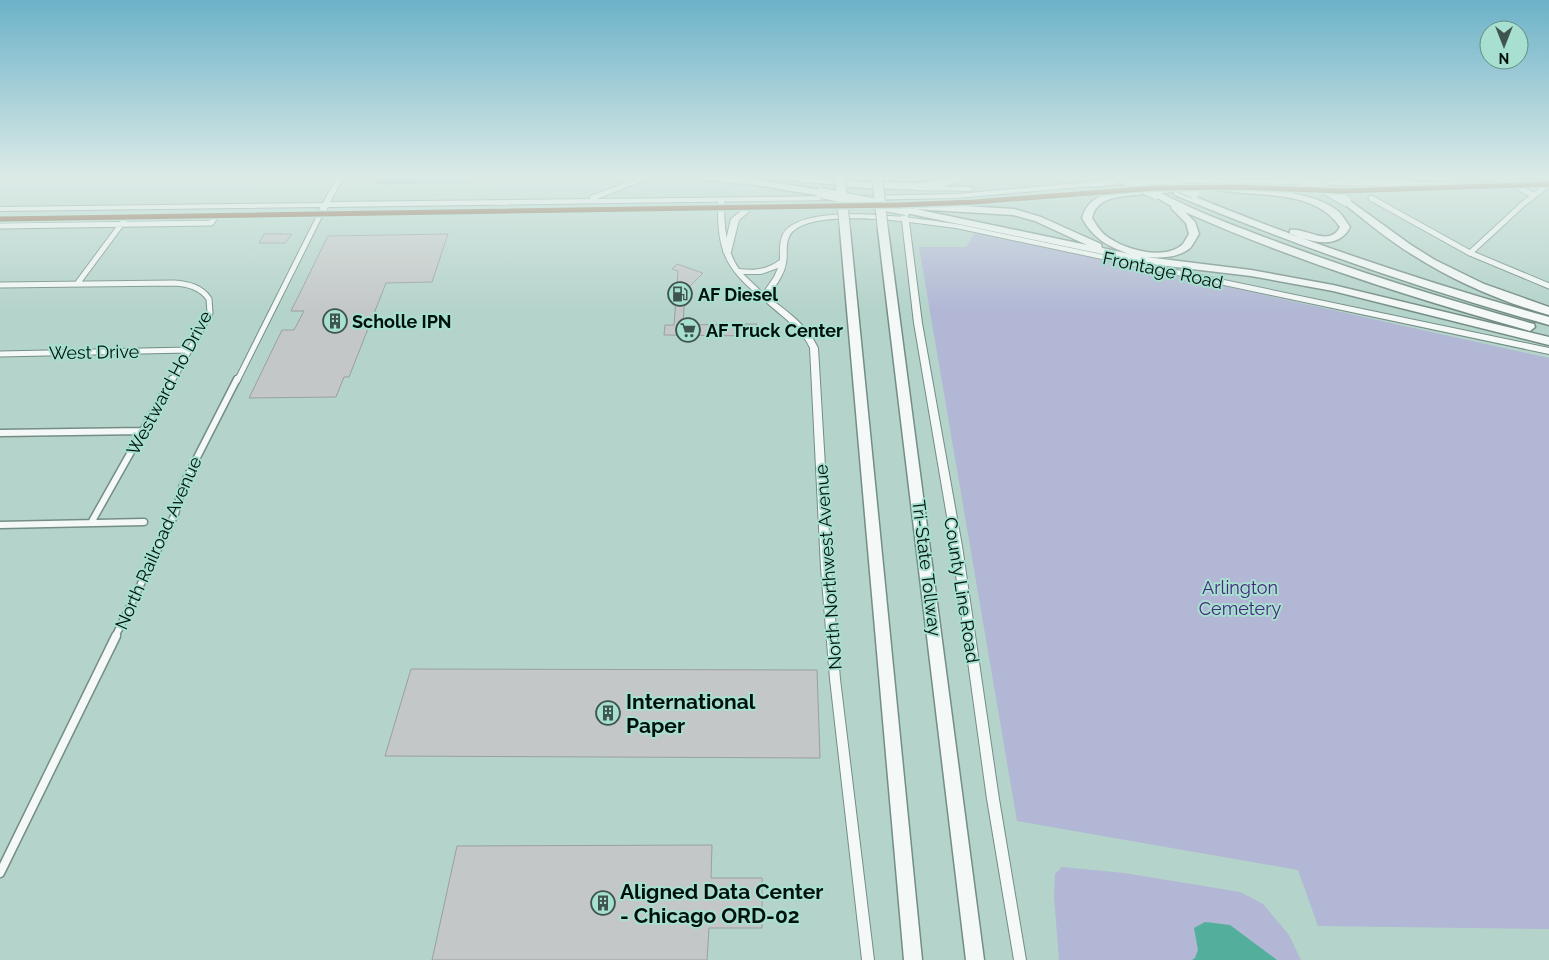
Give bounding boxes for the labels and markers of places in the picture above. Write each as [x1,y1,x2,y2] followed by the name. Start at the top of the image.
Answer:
[667,281,693,307] fuel station icon: AF Diesel
[698,284,778,305] place label: AF Diesel
[322,308,348,334] building icon: Scholle IPN
[352,311,452,332] place label: Scholle IPN
[675,317,701,343] supermarket icon: AF Truck Center
[706,320,843,341] place label: AF Truck Center
[626,689,756,738] place label: International Paper
[595,700,621,726] building icon: International Paper
[620,879,823,928] place label: Aligned Data Center - Chicago ORD-02
[590,890,616,916] building icon: Aligned Data Center - Chicago ORD-02

